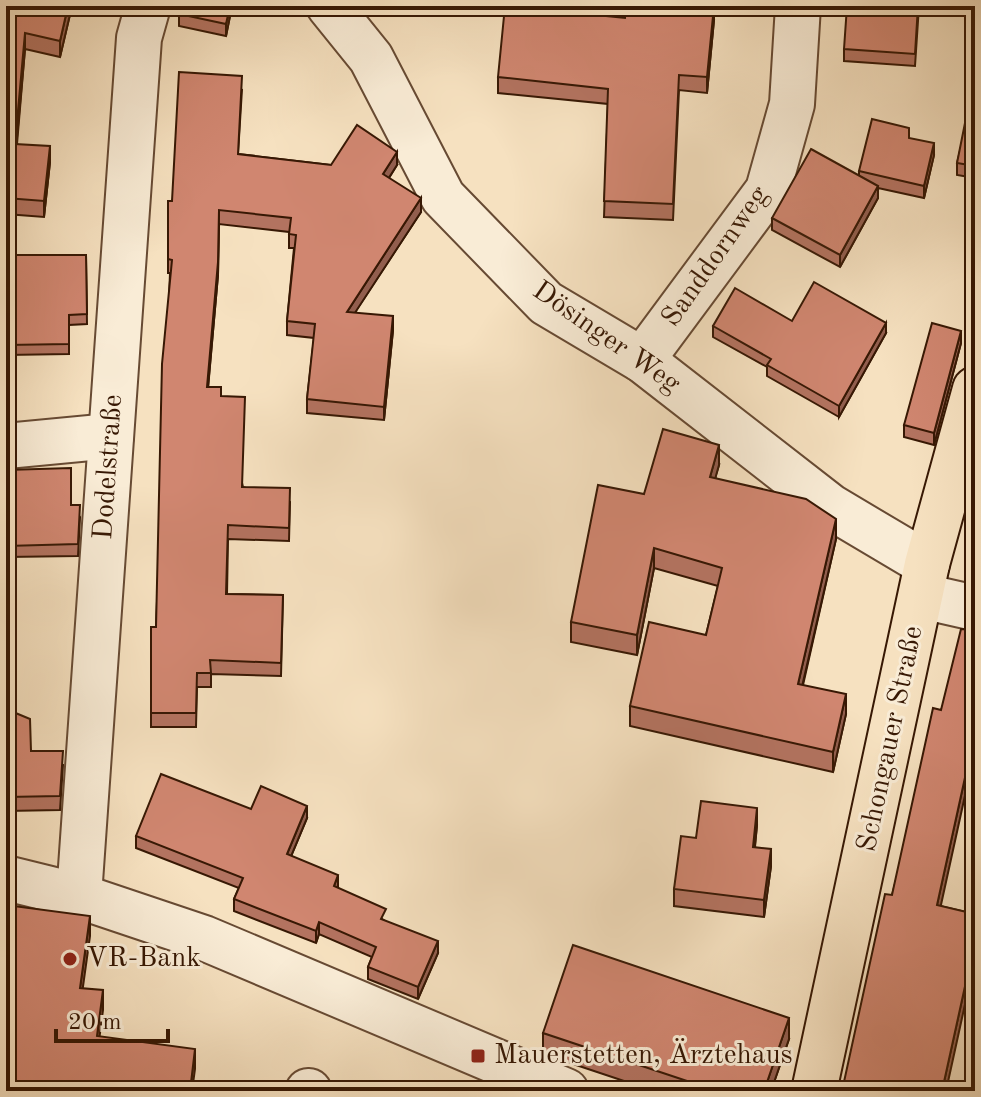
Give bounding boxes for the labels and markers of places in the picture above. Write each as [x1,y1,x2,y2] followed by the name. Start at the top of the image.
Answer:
[86,945,201,973] place label: VR-Bank
[61,950,79,968] marker: VR-Bank
[494,1038,793,1070] place label: Mauerstetten, Ärztehaus
[469,1047,487,1065] marker: Mauerstetten, Ärztehaus

